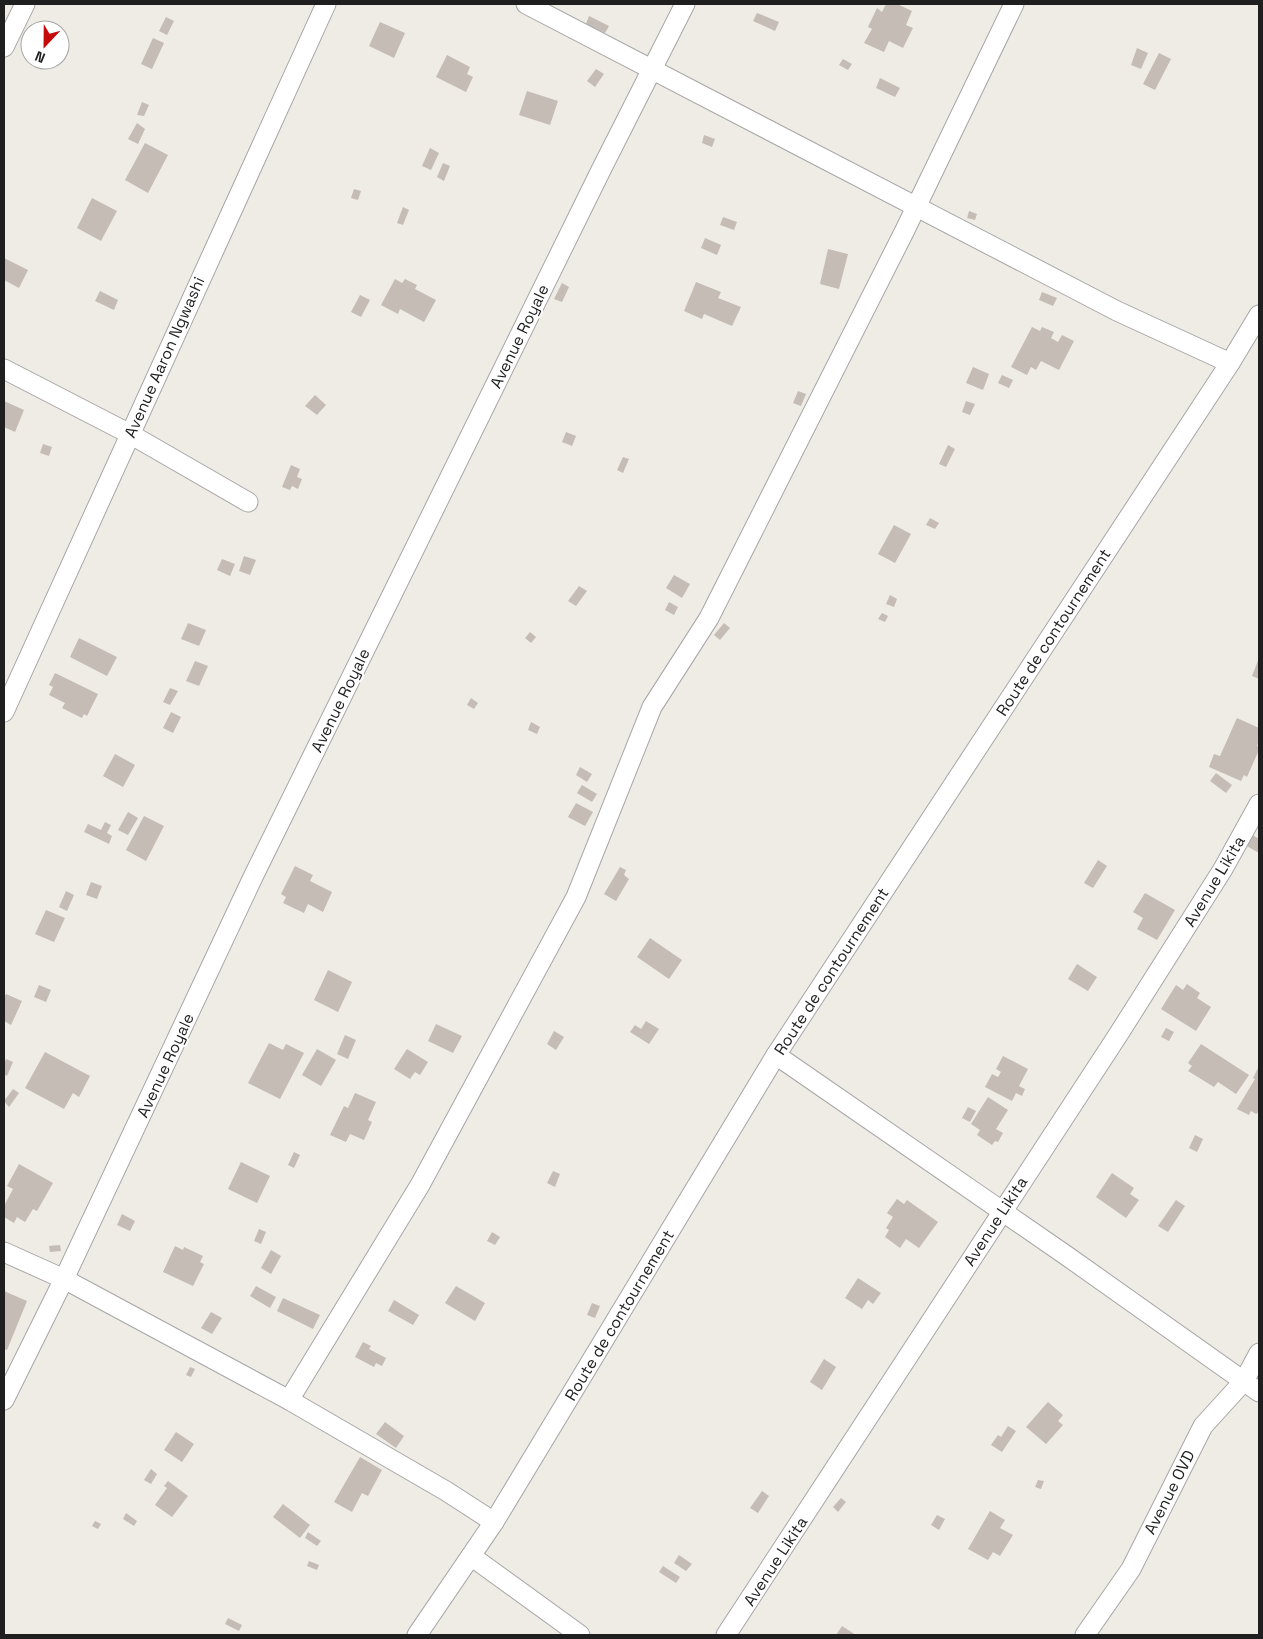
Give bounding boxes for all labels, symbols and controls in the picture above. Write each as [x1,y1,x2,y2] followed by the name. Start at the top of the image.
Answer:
[20,20,70,70] north arrow
[32,47,48,67] text: N
[119,273,209,441] street label: Avenue Aaron Ngwashi
[485,281,554,392] street label: Avenue Royale
[991,545,1115,720] street label: Route de contournement
[306,645,375,756] street label: Avenue Royale
[1179,832,1250,931] street label: Avenue Likita
[769,884,893,1059] street label: Route de contournement
[132,1010,199,1121] street label: Avenue Royale
[959,1173,1032,1270] street label: Avenue Likita
[560,1226,679,1405] street label: Route de contournement
[1139,1447,1200,1538] street label: Avenue OVD
[739,1513,812,1610] street label: Avenue Likita

